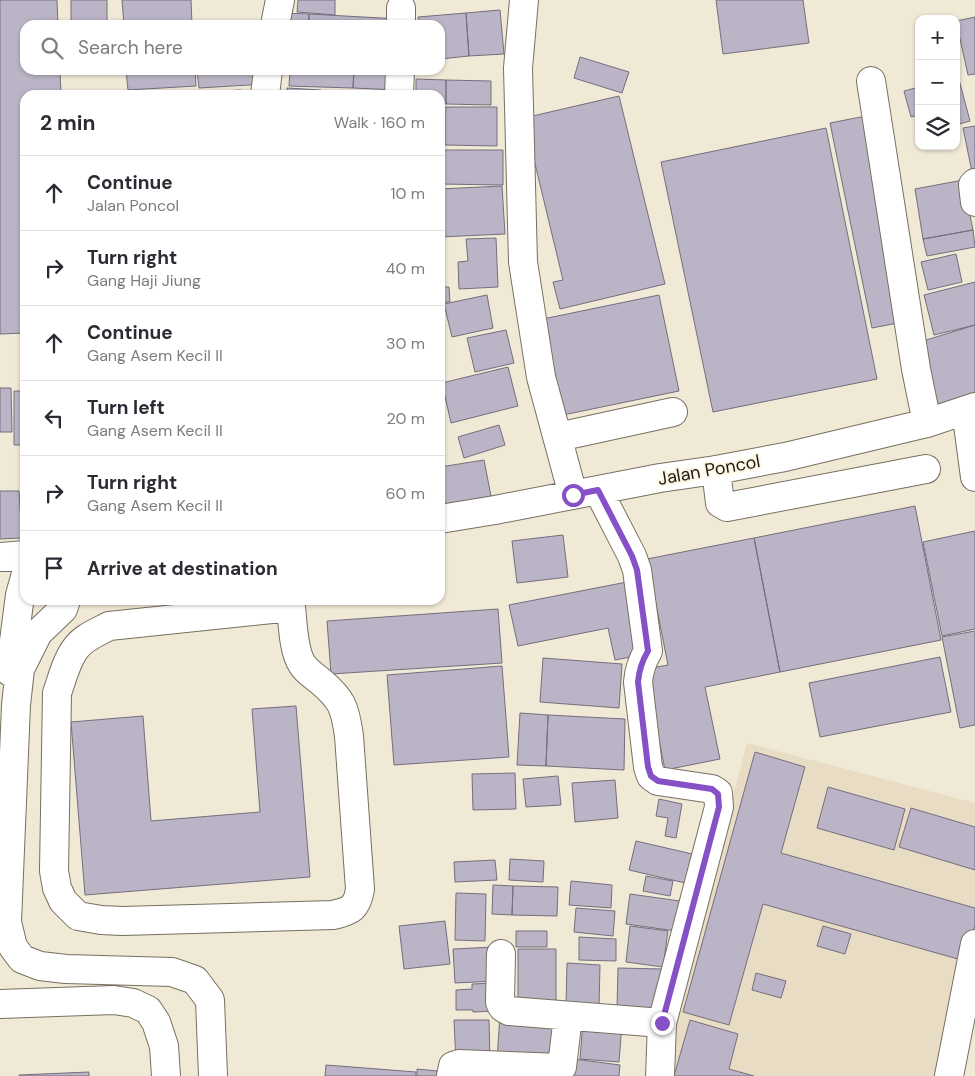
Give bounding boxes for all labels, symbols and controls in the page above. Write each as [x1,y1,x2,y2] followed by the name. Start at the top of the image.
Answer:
[915,15,960,150] map controls
[915,15,960,60] button: +
[20,20,445,75] search box
[38,34,66,62] icon: search
[78,35,183,60] text: Search here
[915,60,960,105] button: −
[915,105,960,150] button: layers
[40,109,96,137] text: 2 min
[334,112,425,133] text: Walk · 160 m
[87,170,173,195] text: Continue
[40,179,68,207] icon: ahead
[391,183,425,204] text: 10 m
[87,195,179,216] text: Jalan Poncol
[87,245,177,270] text: Turn right
[40,254,68,282] icon: right
[386,258,425,279] text: 40 m
[87,270,201,291] text: Gang Haji Jiung
[87,320,173,345] text: Continue
[40,329,68,357] icon: ahead
[386,333,425,354] text: 30 m
[87,345,223,366] text: Gang Asem Kecil II
[87,395,165,420] text: Turn left
[40,404,68,432] icon: left
[386,408,425,429] text: 20 m
[87,420,223,441] text: Gang Asem Kecil II
[656,449,762,491] street label: Jalan Poncol
[87,470,177,495] text: Turn right
[40,479,68,507] icon: right
[385,483,425,504] text: 60 m
[562,484,585,507] route start
[87,495,223,516] text: Gang Asem Kecil II
[40,554,68,582] icon: arrive
[87,556,278,581] text: Arrive at destination
[651,1012,674,1035] route end

